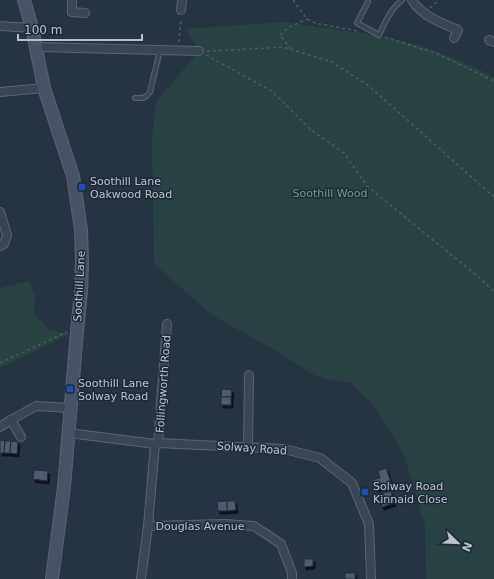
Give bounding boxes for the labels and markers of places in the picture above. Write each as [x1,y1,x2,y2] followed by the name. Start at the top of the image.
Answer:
[90,175,172,201] place label: Soothill Lane Oakwood Road
[77,182,87,192] marker: Soothill Lane Oakwood Road
[78,377,149,403] place label: Soothill Lane Solway Road
[65,384,75,394] marker: Soothill Lane Solway Road
[373,480,448,506] place label: Solway Road Kinnaid Close
[360,487,370,497] marker: Solway Road Kinnaid Close

